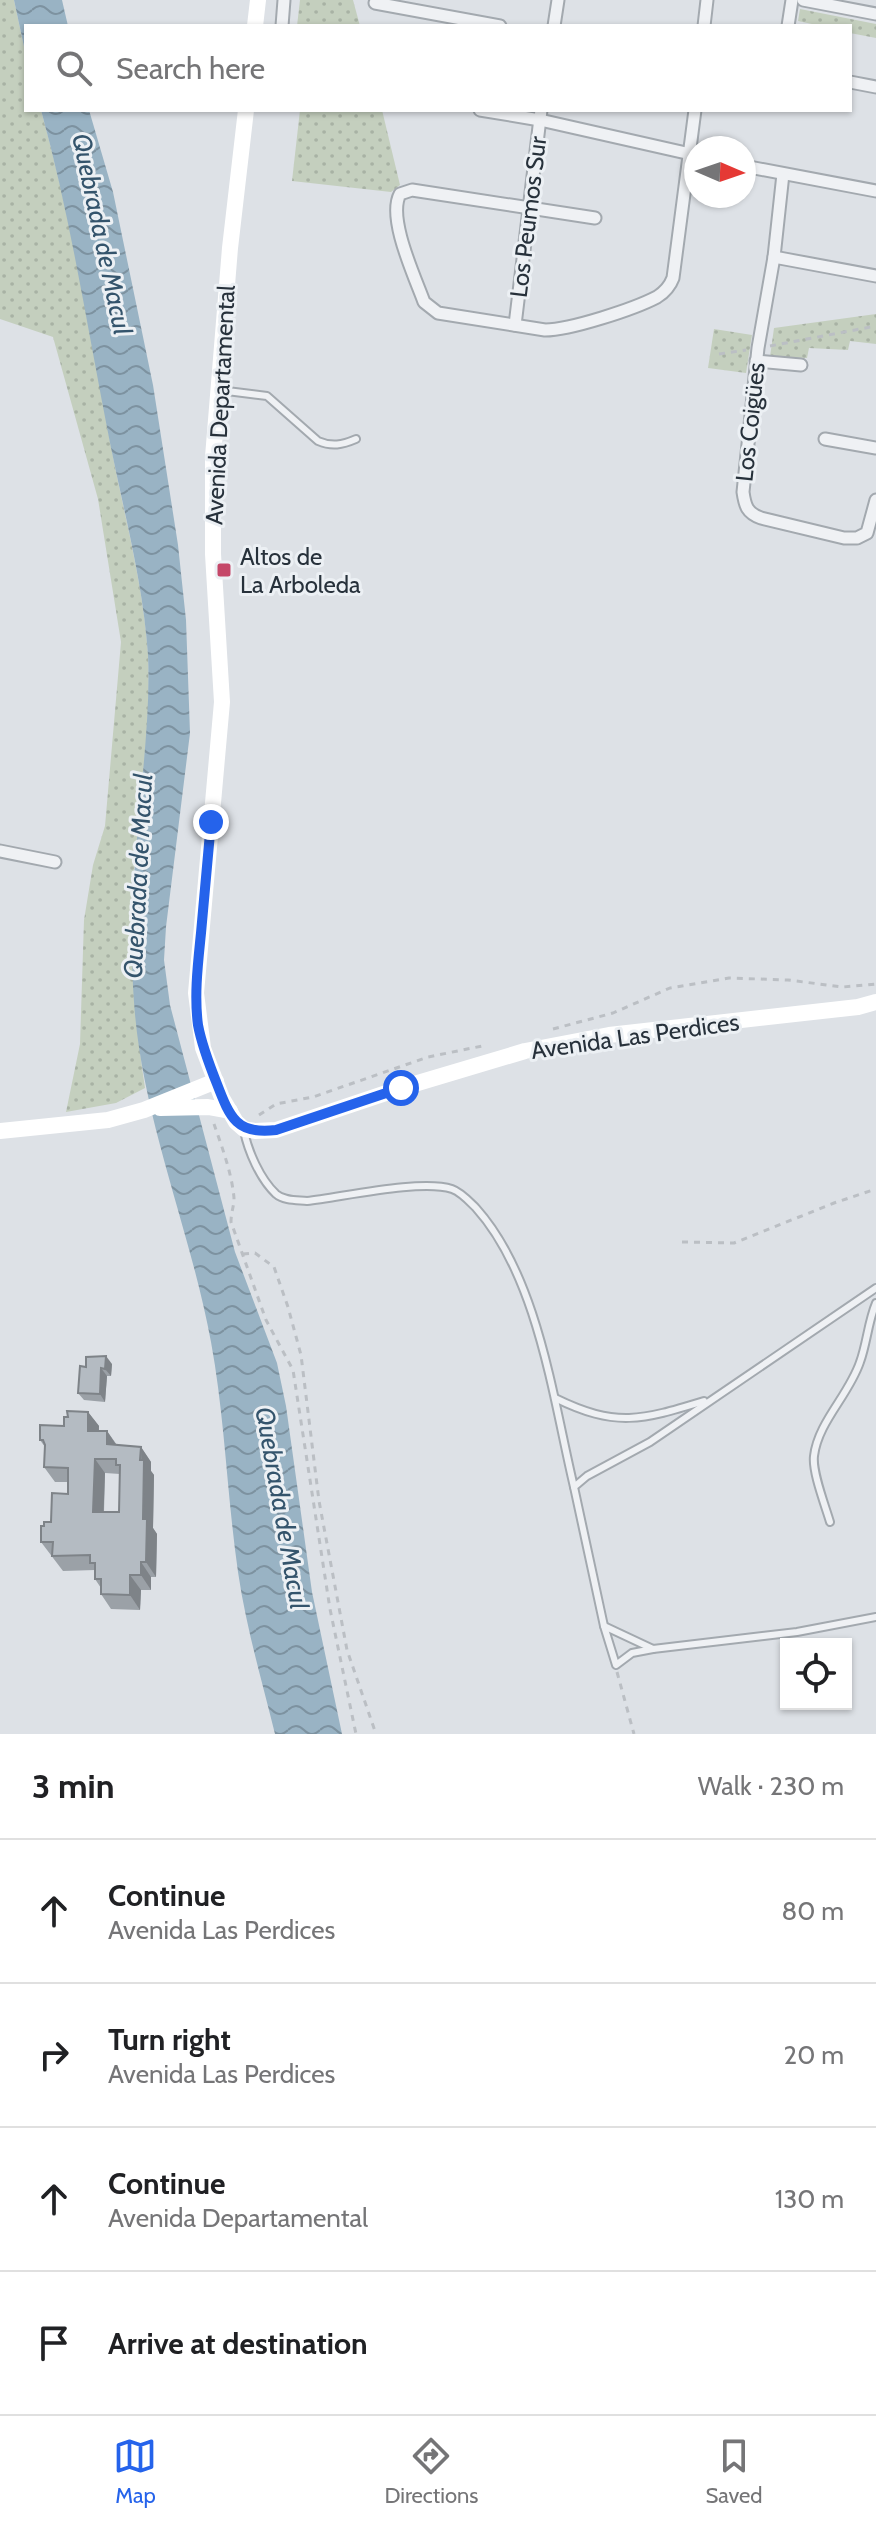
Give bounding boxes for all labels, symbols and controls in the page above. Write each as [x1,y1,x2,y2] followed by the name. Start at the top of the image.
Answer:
[24,24,852,112] search box
[52,46,96,90] icon: search
[116,50,265,87] text: Search here
[65,130,139,338] water label: Quebrada de Macul
[504,134,552,299] street label: Los Peumos Sur
[684,136,756,208] north arrow
[199,284,241,526] street label: Avenida Departamental
[729,361,771,483] street label: Los Coigües
[240,542,361,599] place label: Altos de La Arboleda
[215,561,233,579] marker: Altos de La Arboleda
[117,773,159,979] water label: Quebrada de Macul
[193,804,229,840] route end
[529,1007,741,1065] street label: Avenida Las Perdices
[383,1070,419,1106] route start
[248,1404,316,1612] water label: Quebrada de Macul
[780,1638,852,1710] map controls
[780,1638,852,1710] button: locate
[32,1765,114,1807] text: 3 min
[698,1770,844,1802] text: Walk · 230 m
[108,1877,225,1914] text: Continue
[32,1889,76,1933] icon: ahead
[781,1895,844,1927] text: 80 m
[108,1914,335,1946] text: Avenida Las Perdices
[108,2021,231,2058] text: Turn right
[32,2033,76,2077] icon: right
[784,2039,844,2071] text: 20 m
[108,2058,335,2090] text: Avenida Las Perdices
[108,2165,225,2202] text: Continue
[32,2177,76,2221] icon: ahead
[775,2183,844,2215] text: 130 m
[108,2202,368,2234] text: Avenida Departamental
[32,2321,76,2365] icon: arrive
[108,2325,368,2362] text: Arrive at destination
[113,2434,157,2509] tab: Map
[384,2434,478,2509] tab: Directions
[705,2434,763,2509] tab: Saved

